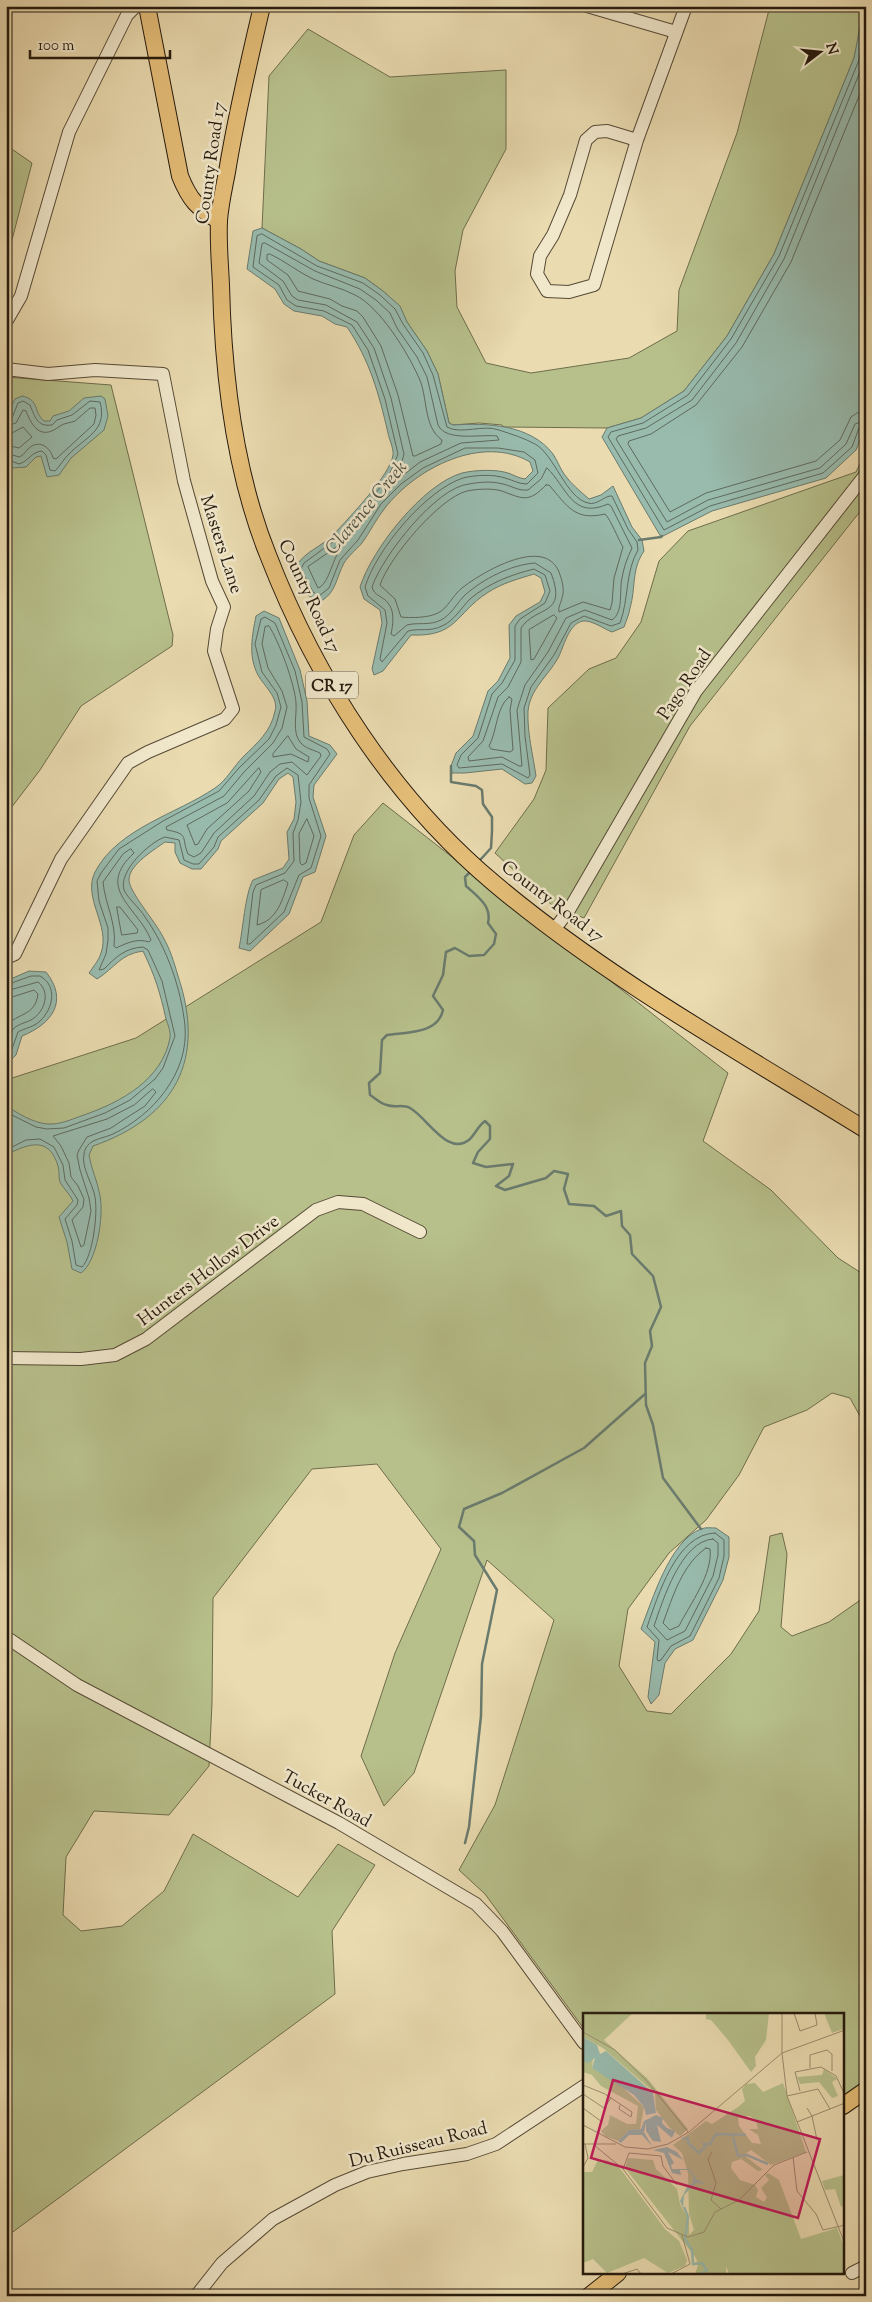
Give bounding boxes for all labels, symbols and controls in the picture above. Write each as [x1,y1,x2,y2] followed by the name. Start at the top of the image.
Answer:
[30,28,170,60] scale bar
[794,28,844,78] north arrow
[38,36,75,57] text: 100 m
[819,41,842,57] text: N
[191,101,233,226] street label: County Road 17
[319,455,415,562] water label: Clarence Creek
[192,492,248,597] street label: Masters Lane
[270,536,346,658] street label: County Road 17
[652,644,719,726] street label: Pago Road
[306,672,358,698] road number: CR 17
[495,855,609,950] street label: County Road 17
[133,1210,285,1333] street label: Hunters Hollow Drive
[277,1765,375,1835] street label: Tucker Road
[583,2013,844,2274] inset map
[347,2116,490,2176] street label: Du Ruisseau Road

